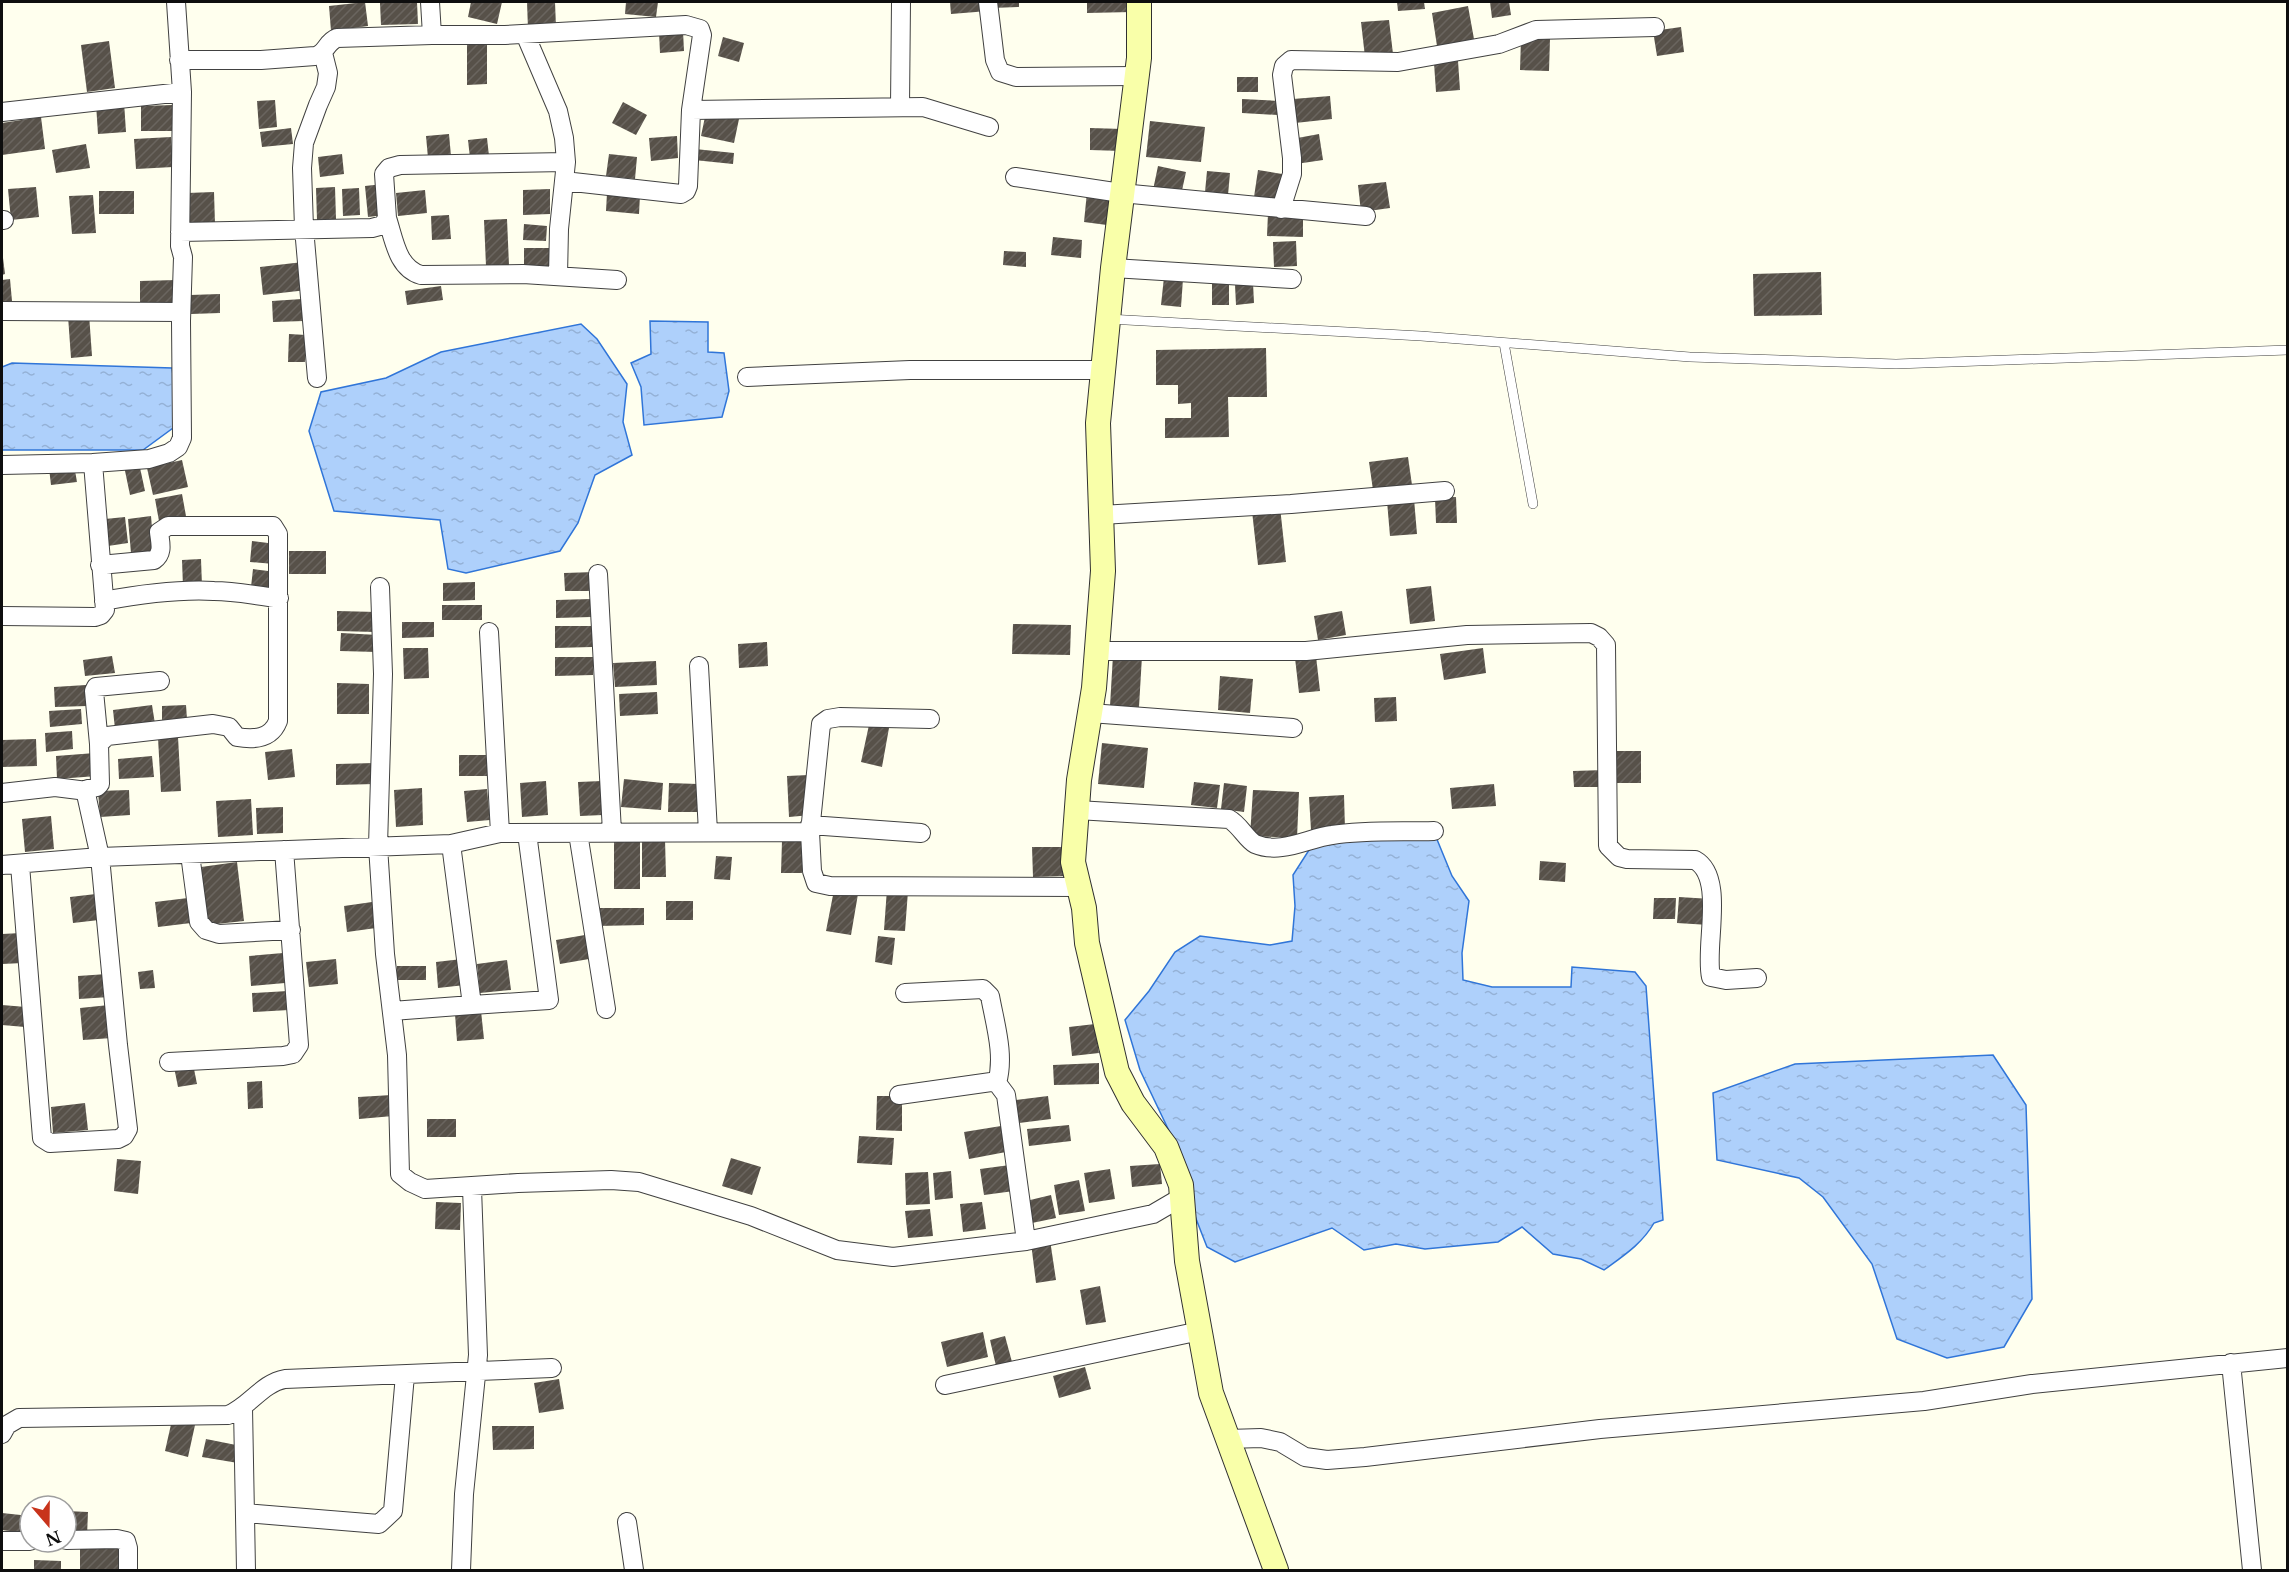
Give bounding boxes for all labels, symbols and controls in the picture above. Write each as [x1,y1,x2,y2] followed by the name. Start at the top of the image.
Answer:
[18,1494,78,1554] north arrow
[43,1526,64,1550] text: N

